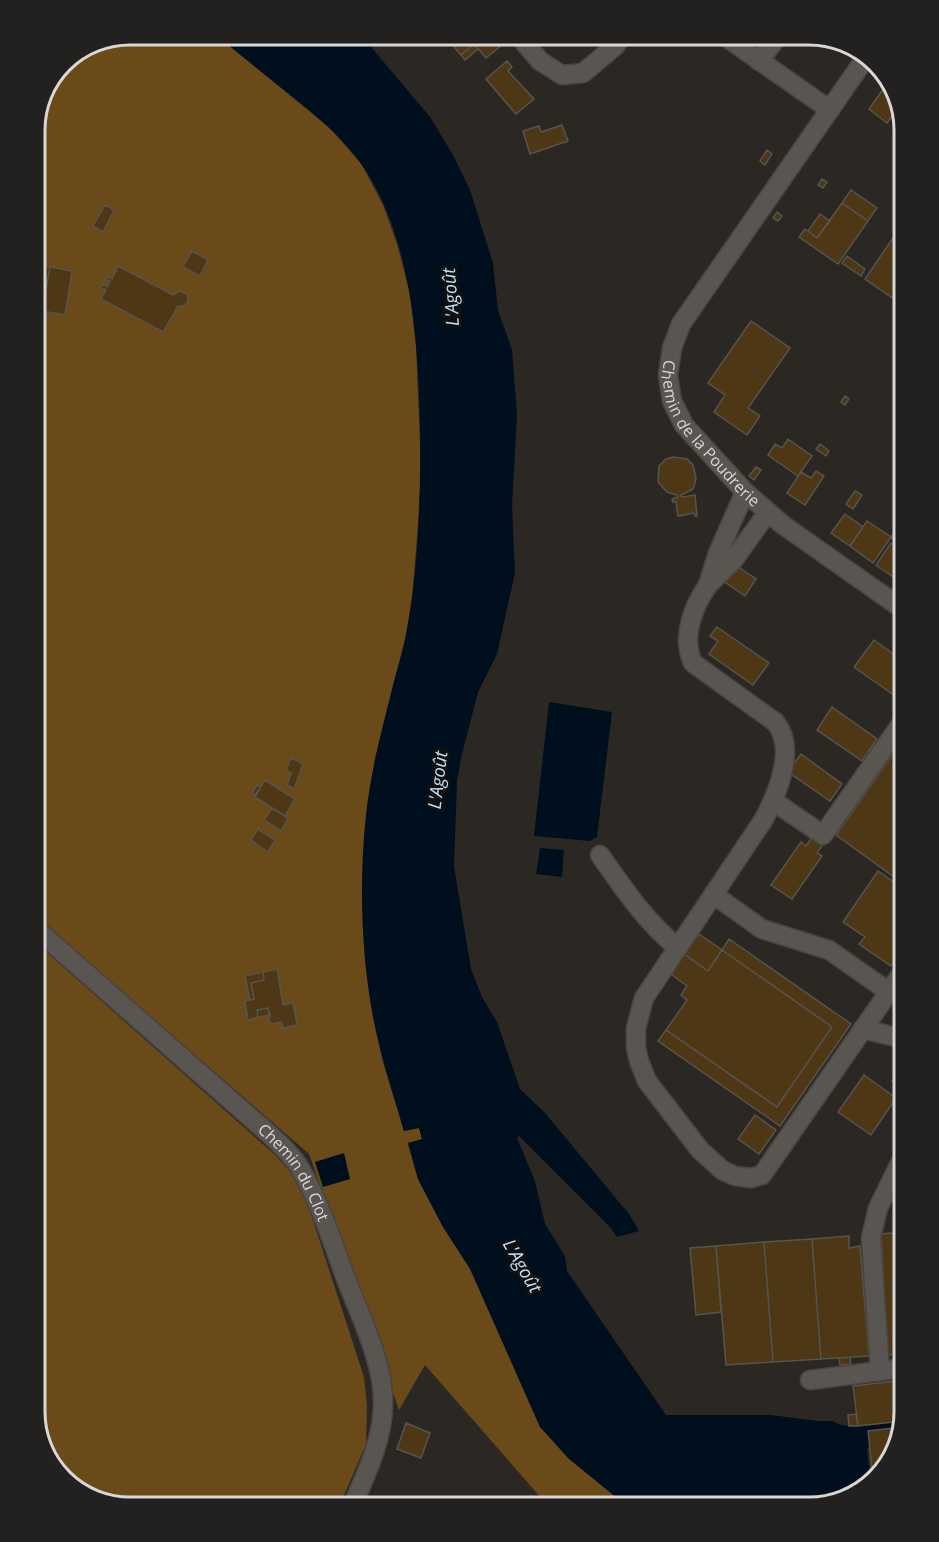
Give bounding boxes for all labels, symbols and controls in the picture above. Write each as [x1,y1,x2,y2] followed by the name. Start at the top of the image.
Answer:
[436,266,464,327] water label: L'Agoût
[656,359,765,511] street label: Chemin de la Poudrerie
[422,748,453,810] water label: L'Agoût
[253,1118,335,1224] street label: Chemin du Clot
[498,1234,548,1298] water label: L'Agoût

